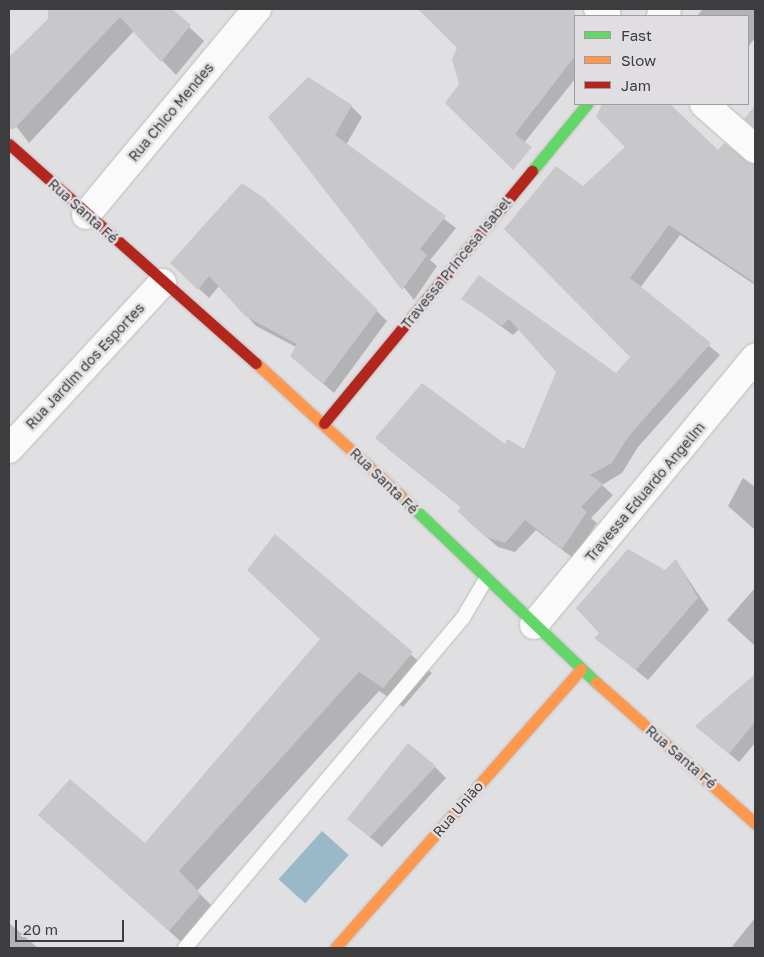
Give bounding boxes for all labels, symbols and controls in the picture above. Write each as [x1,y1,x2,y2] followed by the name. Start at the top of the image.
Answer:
[574,15,749,105] legend
[621,26,652,44] text: Fast
[621,51,656,69] text: Slow
[125,59,217,165] street label: Rua Chico Mendes
[621,76,651,94] text: Jam
[45,175,121,247] street label: Rua Santa Fé
[398,194,514,332] street label: Travessa Princesa Isabel
[22,300,148,432] street label: Rua Jardim dos Esportes
[582,419,708,565] street label: Travessa Eduardo Angelim
[347,444,421,518] street label: Rua Santa Fé
[642,722,720,792] street label: Rua Santa Fé
[429,778,487,840] street label: Rua União
[18,910,126,942] scale bar
[23,920,58,938] text: 20 m

